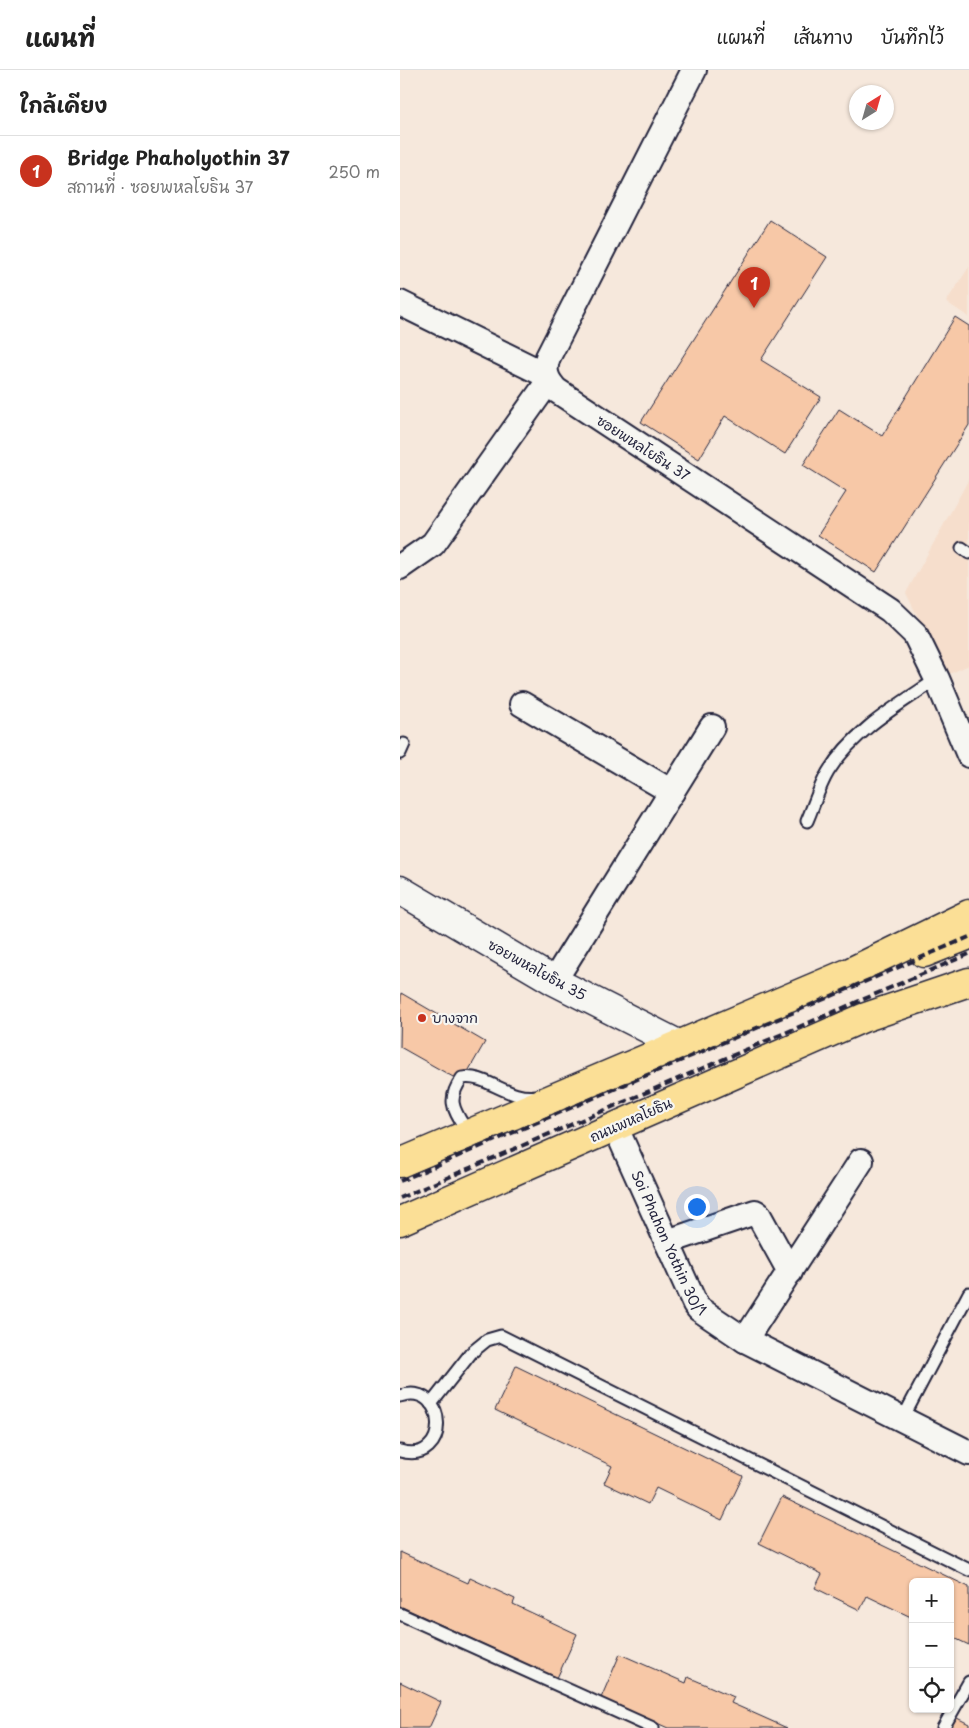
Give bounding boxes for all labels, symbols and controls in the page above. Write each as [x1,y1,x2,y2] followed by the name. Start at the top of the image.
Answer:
[25,19,95,55] text: แผนที่
[717,23,765,50] text: แผนที่
[793,23,853,50] text: เส้นทาง
[881,23,944,50] text: บันทึกไว้
[849,85,894,130] north arrow
[20,88,107,120] text: ใกล้เคียง
[67,143,289,171] text: Bridge Phaholyothin 37
[32,159,40,183] text: 1
[329,159,380,183] text: 250 m
[67,174,253,198] text: สถานที่ · ซอยพหลโยธิน 37
[738,267,770,308] pin: 1
[592,409,695,486] street label: ซอยพหลโยธิน 37
[484,934,590,1005] street label: ซอยพหลโยธิน 35
[432,1007,478,1028] place label: บางจาก
[416,1012,428,1024] marker: บางจาก
[586,1092,676,1147] street label: ถนนพหลโยธิน
[626,1167,711,1321] street label: Soi Phahon Yothin 30/1
[684,1194,710,1220] your location
[909,1578,954,1713] map controls
[909,1578,954,1623] button: +
[909,1623,954,1668] button: −
[909,1668,954,1713] button: locate

